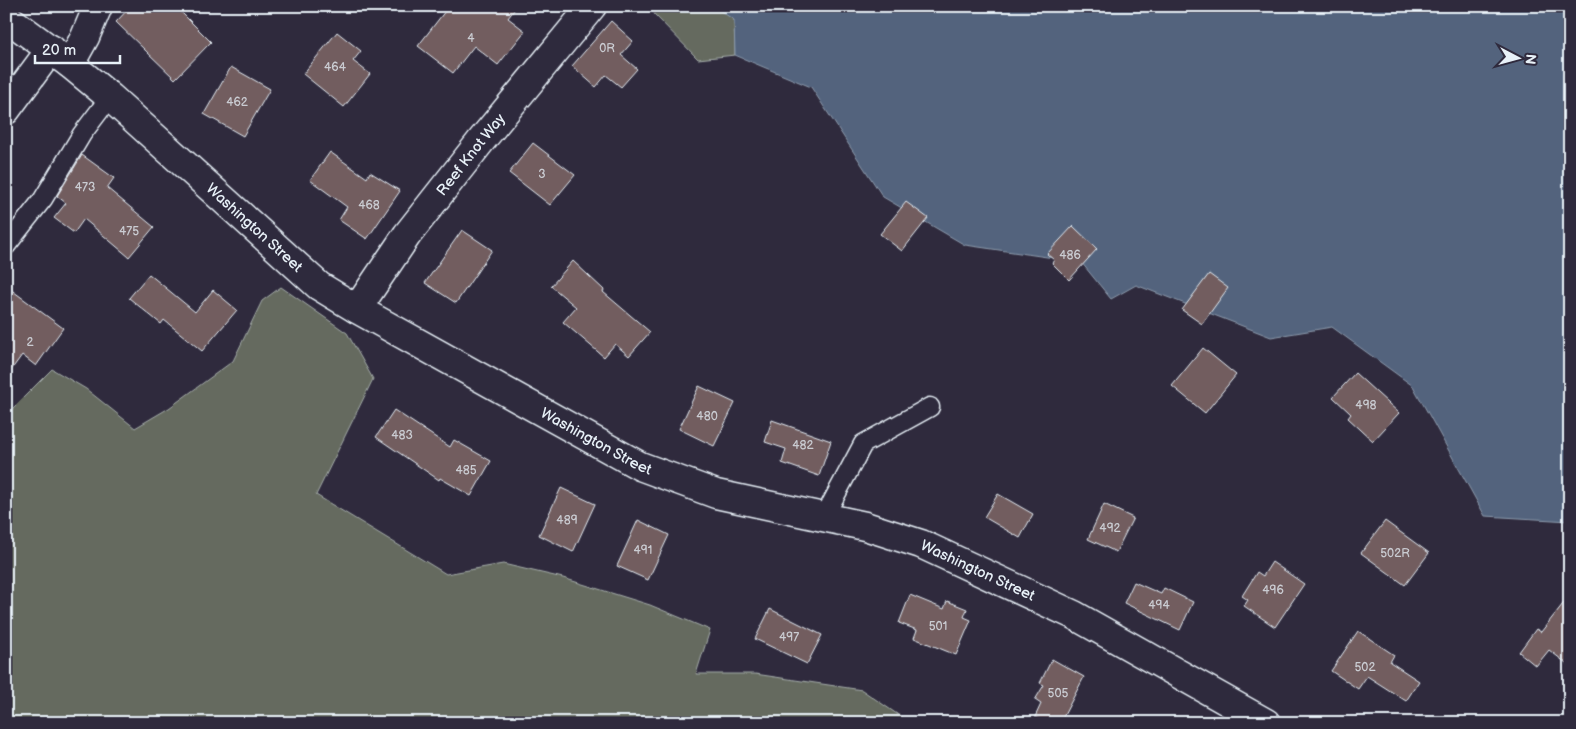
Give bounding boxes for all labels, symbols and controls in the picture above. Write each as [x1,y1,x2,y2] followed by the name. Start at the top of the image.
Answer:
[467,31,475,46] house number: 4
[35,32,120,64] scale bar
[1494,32,1544,82] north arrow
[42,41,76,60] text: 20 m
[599,41,615,56] house number: 0R
[1521,53,1539,65] text: N
[324,60,347,75] house number: 464
[226,95,248,110] house number: 462
[433,110,510,200] street label: Reef Knot Way
[538,167,546,182] house number: 3
[202,179,307,277] street label: Washington Street
[75,180,95,195] house number: 473
[358,198,380,213] house number: 468
[119,224,139,239] house number: 475
[1059,248,1081,263] house number: 486
[26,335,34,350] house number: 2
[1355,398,1377,413] house number: 498
[537,404,655,480] street label: Washington Street
[696,409,718,424] house number: 480
[391,428,413,443] house number: 483
[792,438,814,453] house number: 482
[455,463,477,478] house number: 485
[556,513,578,528] house number: 489
[1099,521,1121,536] house number: 492
[917,536,1038,606] street label: Washington Street
[634,543,652,558] house number: 491
[1380,546,1410,561] house number: 502R
[1262,583,1284,598] house number: 496
[1148,598,1170,613] house number: 494
[929,619,947,634] house number: 501
[779,630,799,645] house number: 497
[1354,660,1376,675] house number: 502
[1048,686,1069,701] house number: 505

